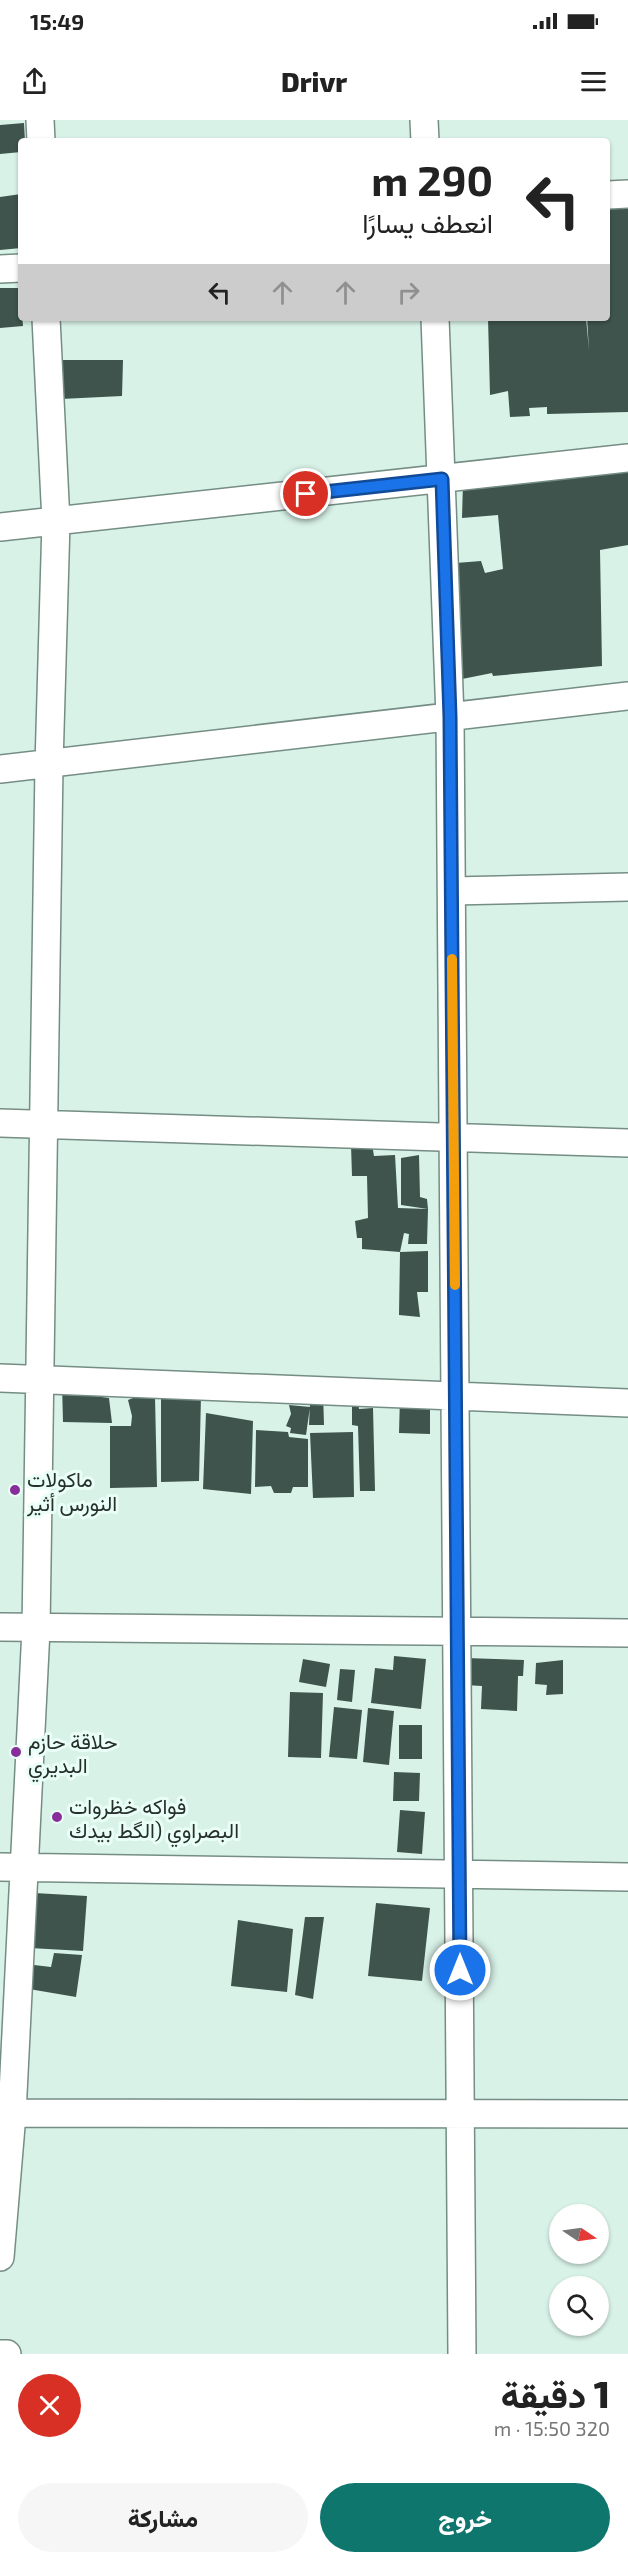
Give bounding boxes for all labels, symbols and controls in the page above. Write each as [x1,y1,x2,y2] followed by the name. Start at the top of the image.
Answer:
[30,8,84,34] text: 15:49
[18,65,51,98] icon: share
[281,65,347,97] text: Drivr
[577,65,610,98] icon: menu
[371,154,493,204] text: 290 m
[514,162,592,240] icon: left
[362,206,493,238] text: انعطف يسارًا
[203,276,236,309] icon: left
[266,276,299,309] icon: ahead
[329,276,362,309] icon: ahead
[392,276,425,309] icon: right
[280,468,331,519] pin
[289,477,322,510] icon: arrive
[26,1466,117,1517] place label: ماكولات النورس أثير
[8,1483,22,1497] marker: ماكولات النورس أثير
[28,1728,118,1783] place label: حلاقة حازم البديري
[9,1745,23,1759] marker: حلاقة حازم البديري
[69,1793,239,1848] place label: فواكه خظروات البصراوي (الگط بيدك
[50,1810,64,1824] marker: فواكه خظروات البصراوي (الگط بيدك
[428,1938,492,2002] position arrow
[549,2204,609,2264] north arrow
[549,2204,609,2336] map controls
[549,2276,609,2336] button: search
[501,2372,610,2415] text: 1 دقيقة
[18,2374,81,2437] button: close
[494,2416,610,2440] text: 320 m · 15:50
[18,2483,308,2552] button: مشاركة
[320,2483,610,2552] button: خروج

